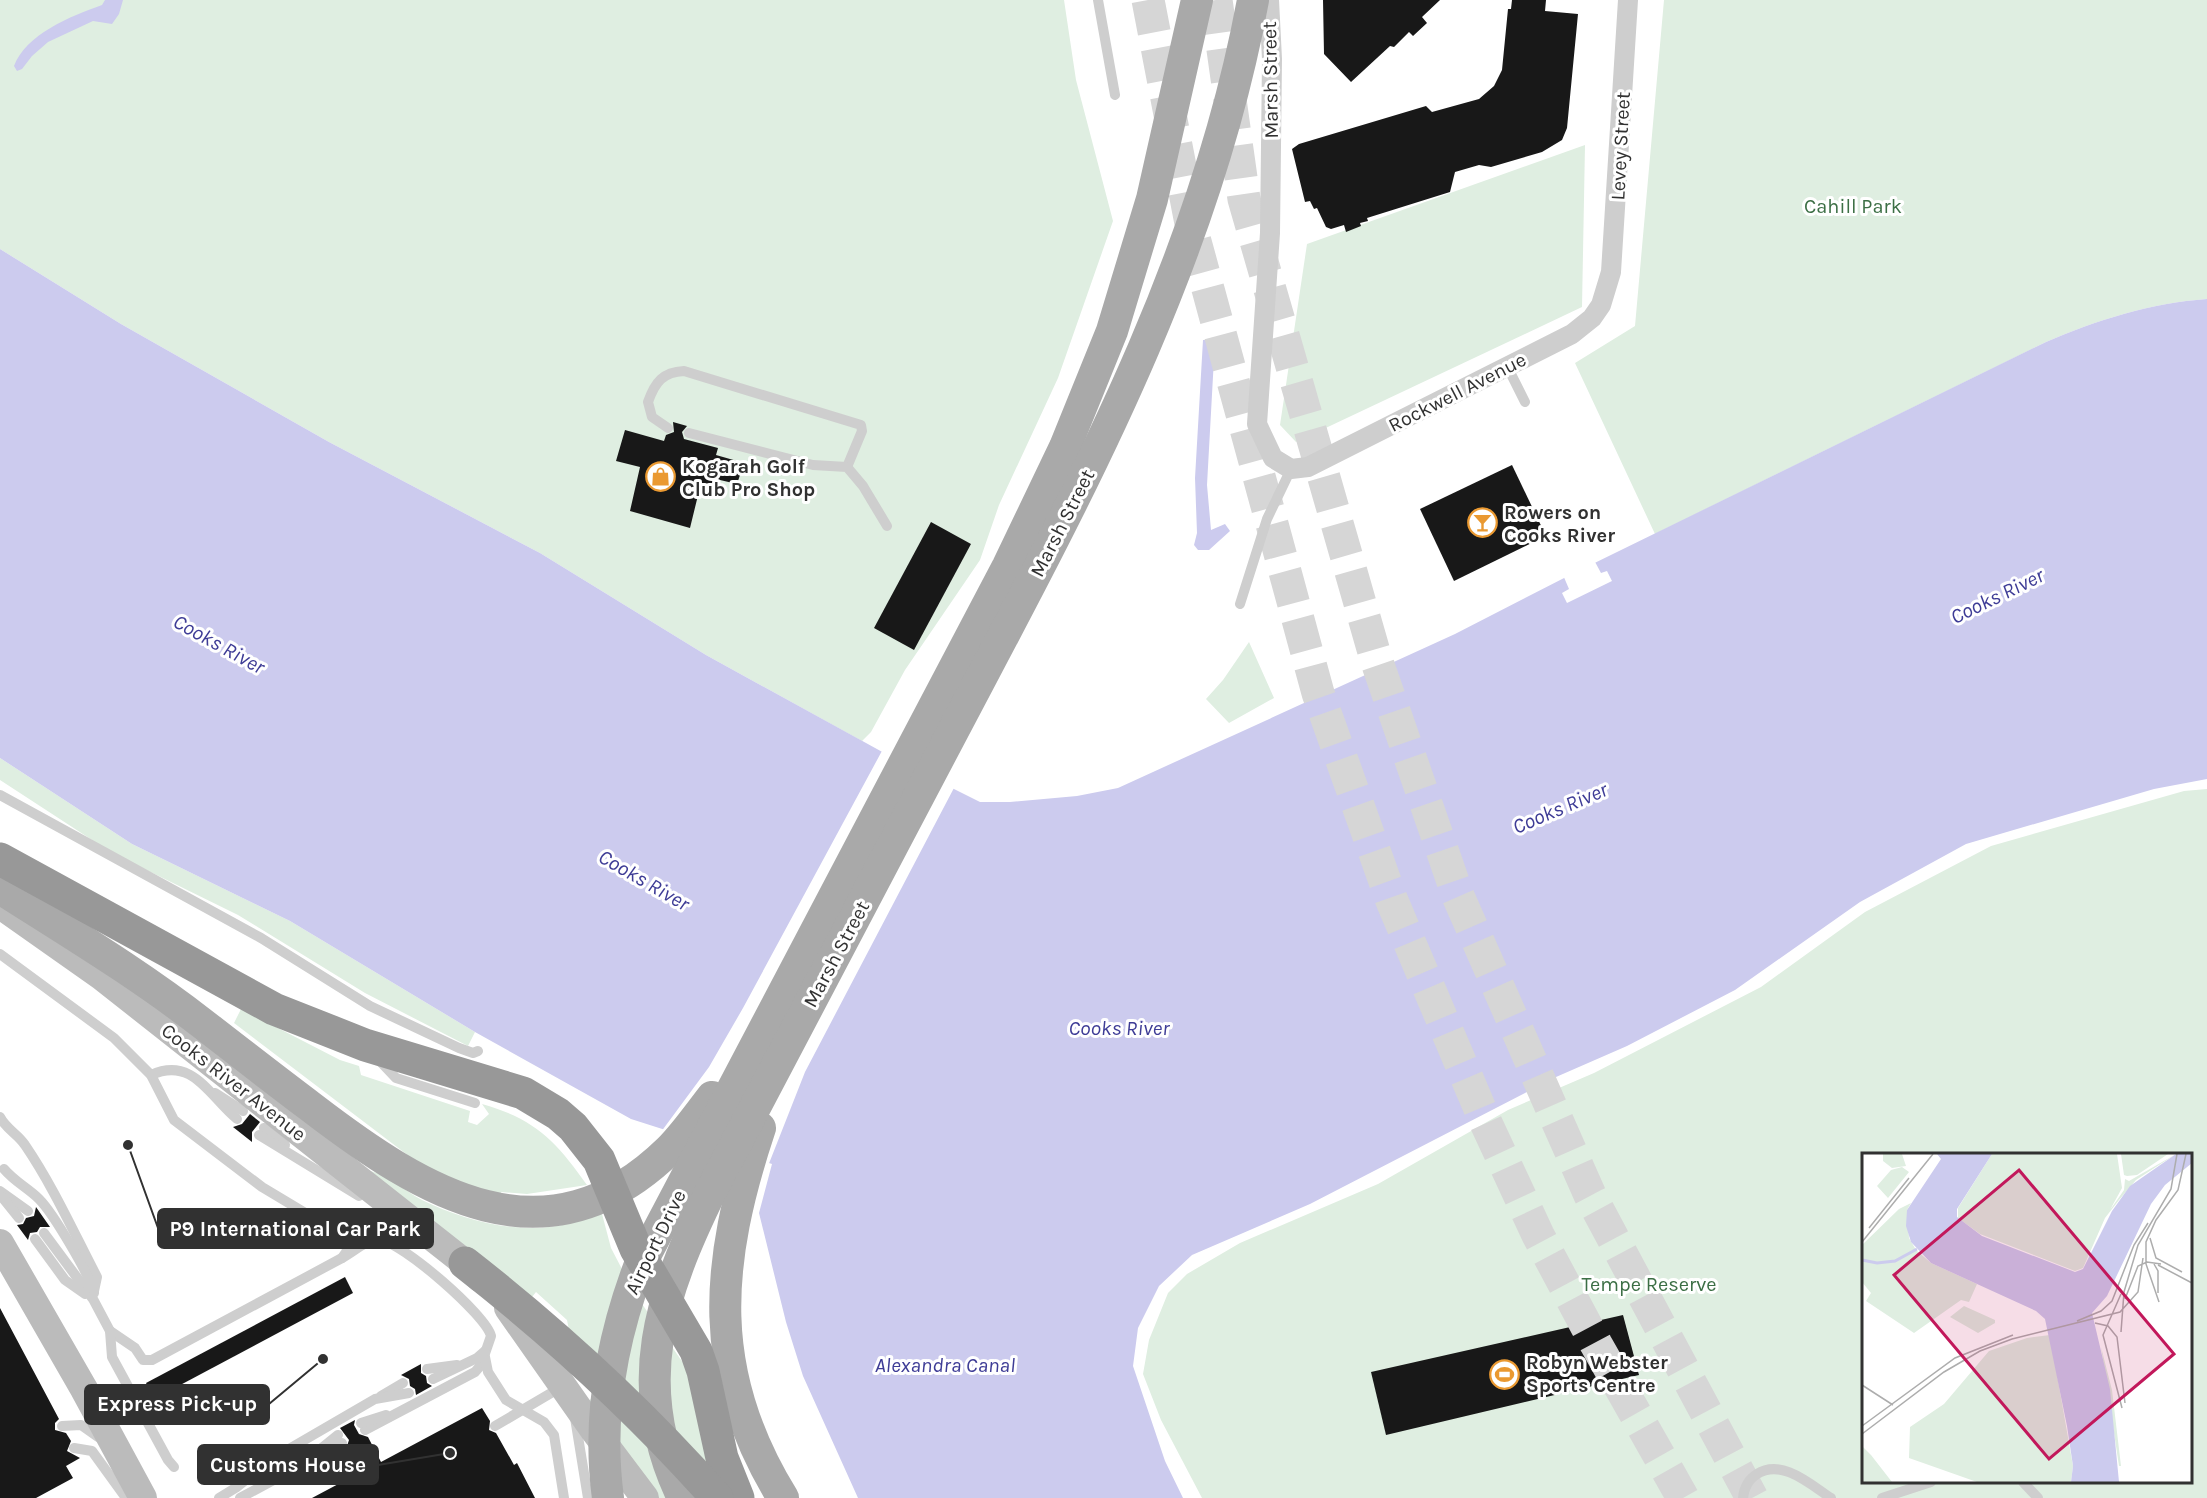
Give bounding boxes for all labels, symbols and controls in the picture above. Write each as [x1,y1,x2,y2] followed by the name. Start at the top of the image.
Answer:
[1258,21,1283,139] street label: Marsh Street
[1606,91,1635,201] street label: Levey Street
[1804,195,1902,218] park label: Cahill Park
[1385,348,1530,437] street label: Rockwell Avenue
[682,455,815,501] place label: Kogarah Golf Club Pro Shop
[645,461,677,493] shop icon: Kogarah Golf Club Pro Shop
[1026,465,1100,581] street label: Marsh Street
[1504,501,1615,547] place label: Rowers on Cooks River
[1467,507,1499,539] bar icon: Rowers on Cooks River
[1946,563,2048,629] water label: Cooks River
[169,609,270,679] water label: Cooks River
[1509,777,1612,839] water label: Cooks River
[594,844,694,916] water label: Cooks River
[799,897,874,1011] street label: Marsh Street
[1069,1016,1170,1040] water label: Cooks River
[157,1019,311,1146] street label: Cooks River Avenue
[1862,1153,2192,1483] inset map
[620,1186,691,1298] street label: Airport Drive
[158,1209,433,1248] callout: P9 International Car Park
[169,1217,421,1241] text: P9 International Car Park
[1581,1273,1717,1296] park label: Tempe Reserve
[1526,1351,1668,1397] place label: Robyn Webster Sports Centre
[875,1353,1015,1377] water label: Alexandra Canal
[1489,1358,1521,1390] sports icon: Robyn Webster Sports Centre
[85,1385,269,1424] callout: Express Pick-up
[97,1392,257,1416] text: Express Pick-up
[198,1445,378,1484] callout: Customs House
[210,1453,366,1477] text: Customs House

